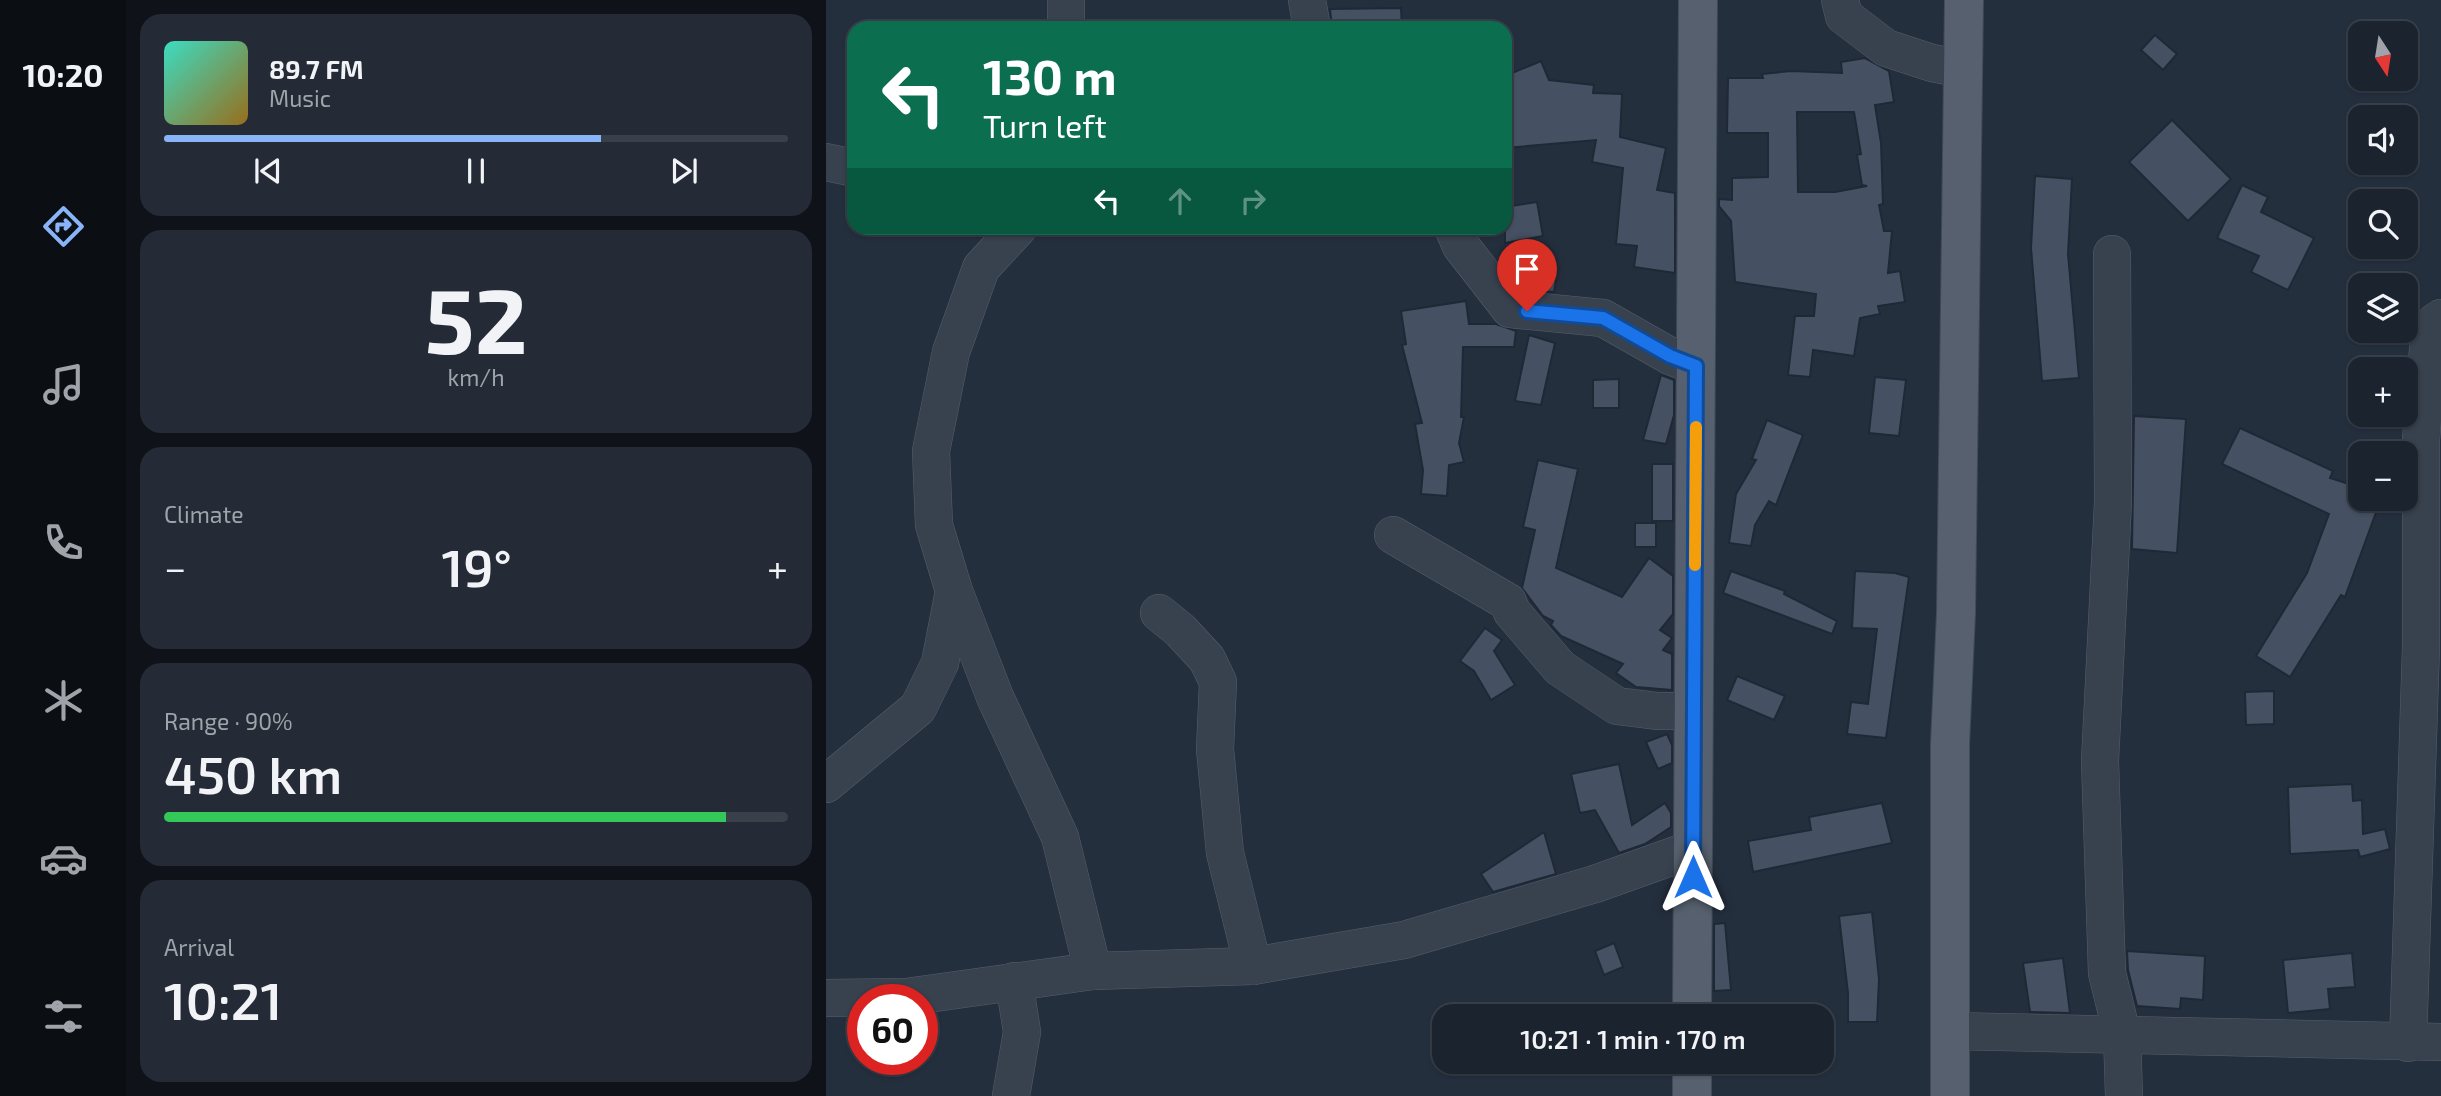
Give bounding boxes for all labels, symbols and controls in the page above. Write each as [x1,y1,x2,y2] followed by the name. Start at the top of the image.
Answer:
[2348,21,2418,91] north arrow
[2348,21,2418,511] map controls
[983,46,1117,105] text: 130 m
[868,49,959,140] icon: left
[269,53,364,84] text: 89.7 FM
[22,55,104,93] text: 10:20
[269,84,331,112] text: Music
[2348,105,2418,175] button: sound
[983,106,1107,144] text: Turn left
[249,152,287,190] icon: previous
[457,152,495,190] icon: pause
[665,152,703,190] icon: next
[1088,182,1126,220] icon: left
[1161,182,1199,220] icon: ahead
[1234,182,1272,220] icon: right
[2348,189,2418,259] button: search
[39,202,88,251] icon: directions
[1497,239,1557,311] pin
[1508,250,1546,288] icon: arrive
[424,263,528,372] text: 52
[2348,273,2418,343] button: layers
[2348,357,2418,427] button: +
[39,360,88,409] icon: music
[447,363,505,391] text: km/h
[2348,441,2418,511] button: −
[164,500,244,528] text: Climate
[39,518,88,567] icon: phone
[441,535,512,597] text: 19°
[164,544,186,590] text: −
[767,544,788,590] text: +
[39,676,88,725] icon: climate
[164,707,293,735] text: Range · 90%
[164,742,342,804] text: 450 km
[39,834,88,883] icon: car
[1656,840,1730,914] position arrow
[164,933,234,961] text: Arrival
[164,968,282,1030] text: 10:21
[847,984,938,1075] speed limit sign: 60
[39,992,88,1041] icon: filters
[1520,1023,1746,1054] text: 10:21 · 1 min · 170 m

